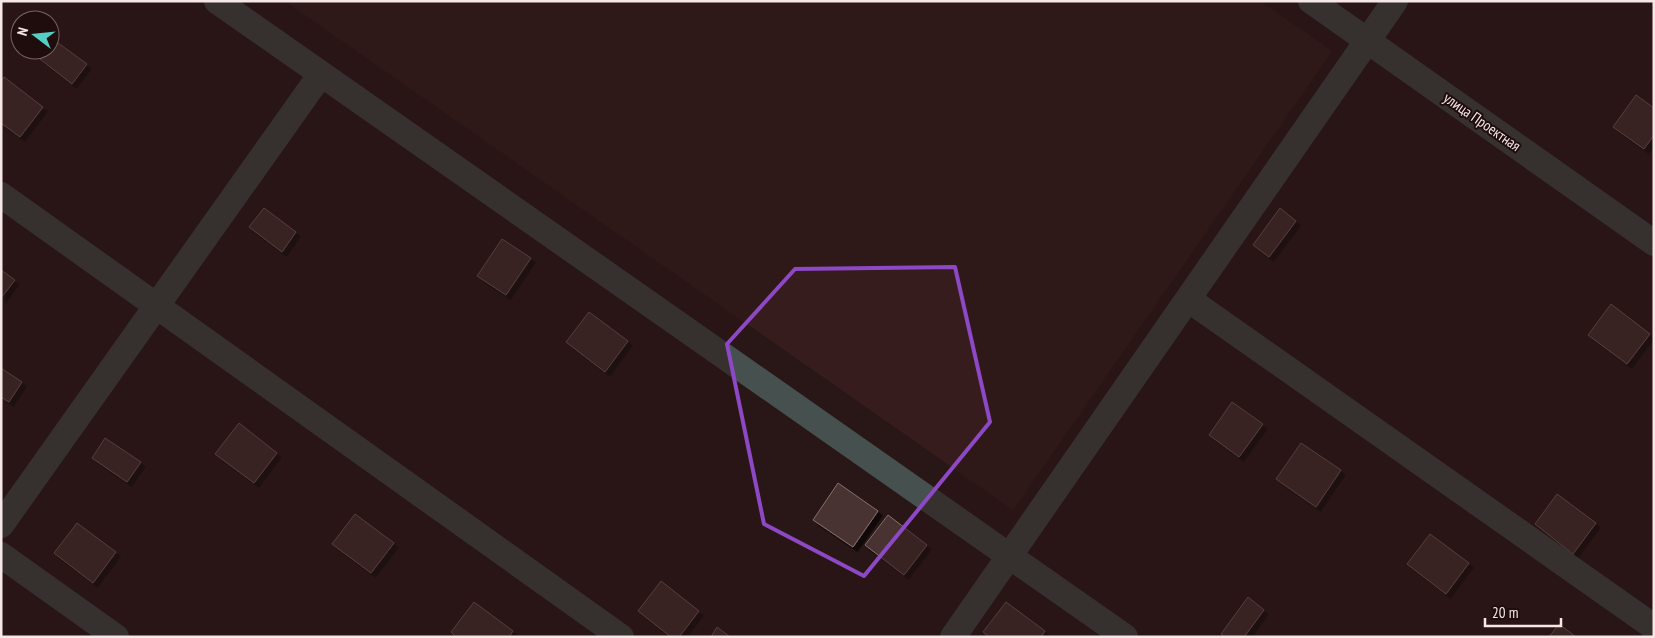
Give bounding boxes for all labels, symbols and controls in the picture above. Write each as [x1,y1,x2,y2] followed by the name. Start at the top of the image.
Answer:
[10,10,60,60] north arrow
[13,25,32,38] text: N
[1440,88,1525,155] street label: улица Проектная
[1485,596,1561,628] scale bar
[1492,603,1518,622] text: 20 m

